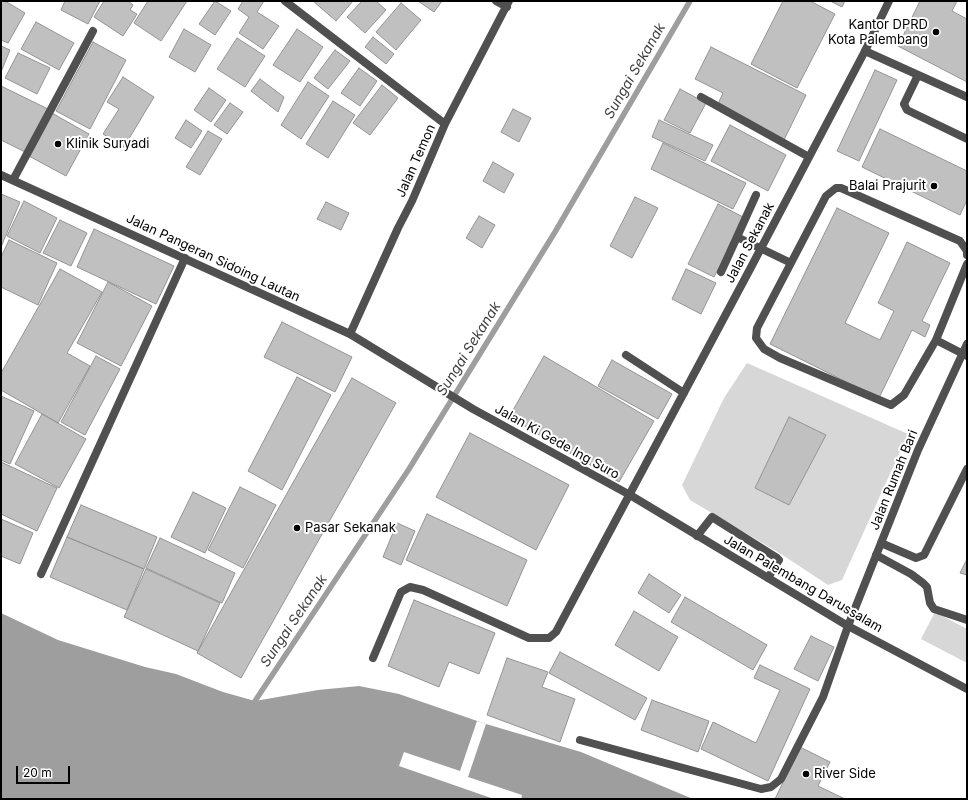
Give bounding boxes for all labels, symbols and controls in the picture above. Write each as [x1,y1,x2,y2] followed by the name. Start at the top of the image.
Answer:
[828,17,928,48] place label: Kantor DPRD Kota Palembang
[601,20,669,122] water label: Sungai Sekanak
[931,27,941,37] marker: Kantor DPRD Kota Palembang
[393,122,439,200] street label: Jalan Temon
[66,136,149,152] place label: Klinik Suryadi
[53,139,63,149] marker: Klinik Suryadi
[849,178,926,194] place label: Balai Prajurit
[929,181,939,191] marker: Balai Prajurit
[722,200,778,286] street label: Jalan Sekanak
[124,211,302,305] street label: Jalan Pangeran Sidoing Lautan
[433,299,505,399] water label: Sungai Sekanak
[492,401,622,483] street label: Jalan Ki Gede Ing Suro
[867,428,921,532] street label: Jalan Rumah Bari
[305,520,396,536] place label: Pasar Sekanak
[292,523,302,533] marker: Pasar Sekanak
[721,532,885,636] street label: Jalan Palembang Darussalam
[257,572,331,670] water label: Sungai Sekanak
[18,758,72,784] scale bar
[23,765,52,780] text: 20 m
[814,766,876,782] place label: River Side
[801,769,811,779] marker: River Side

